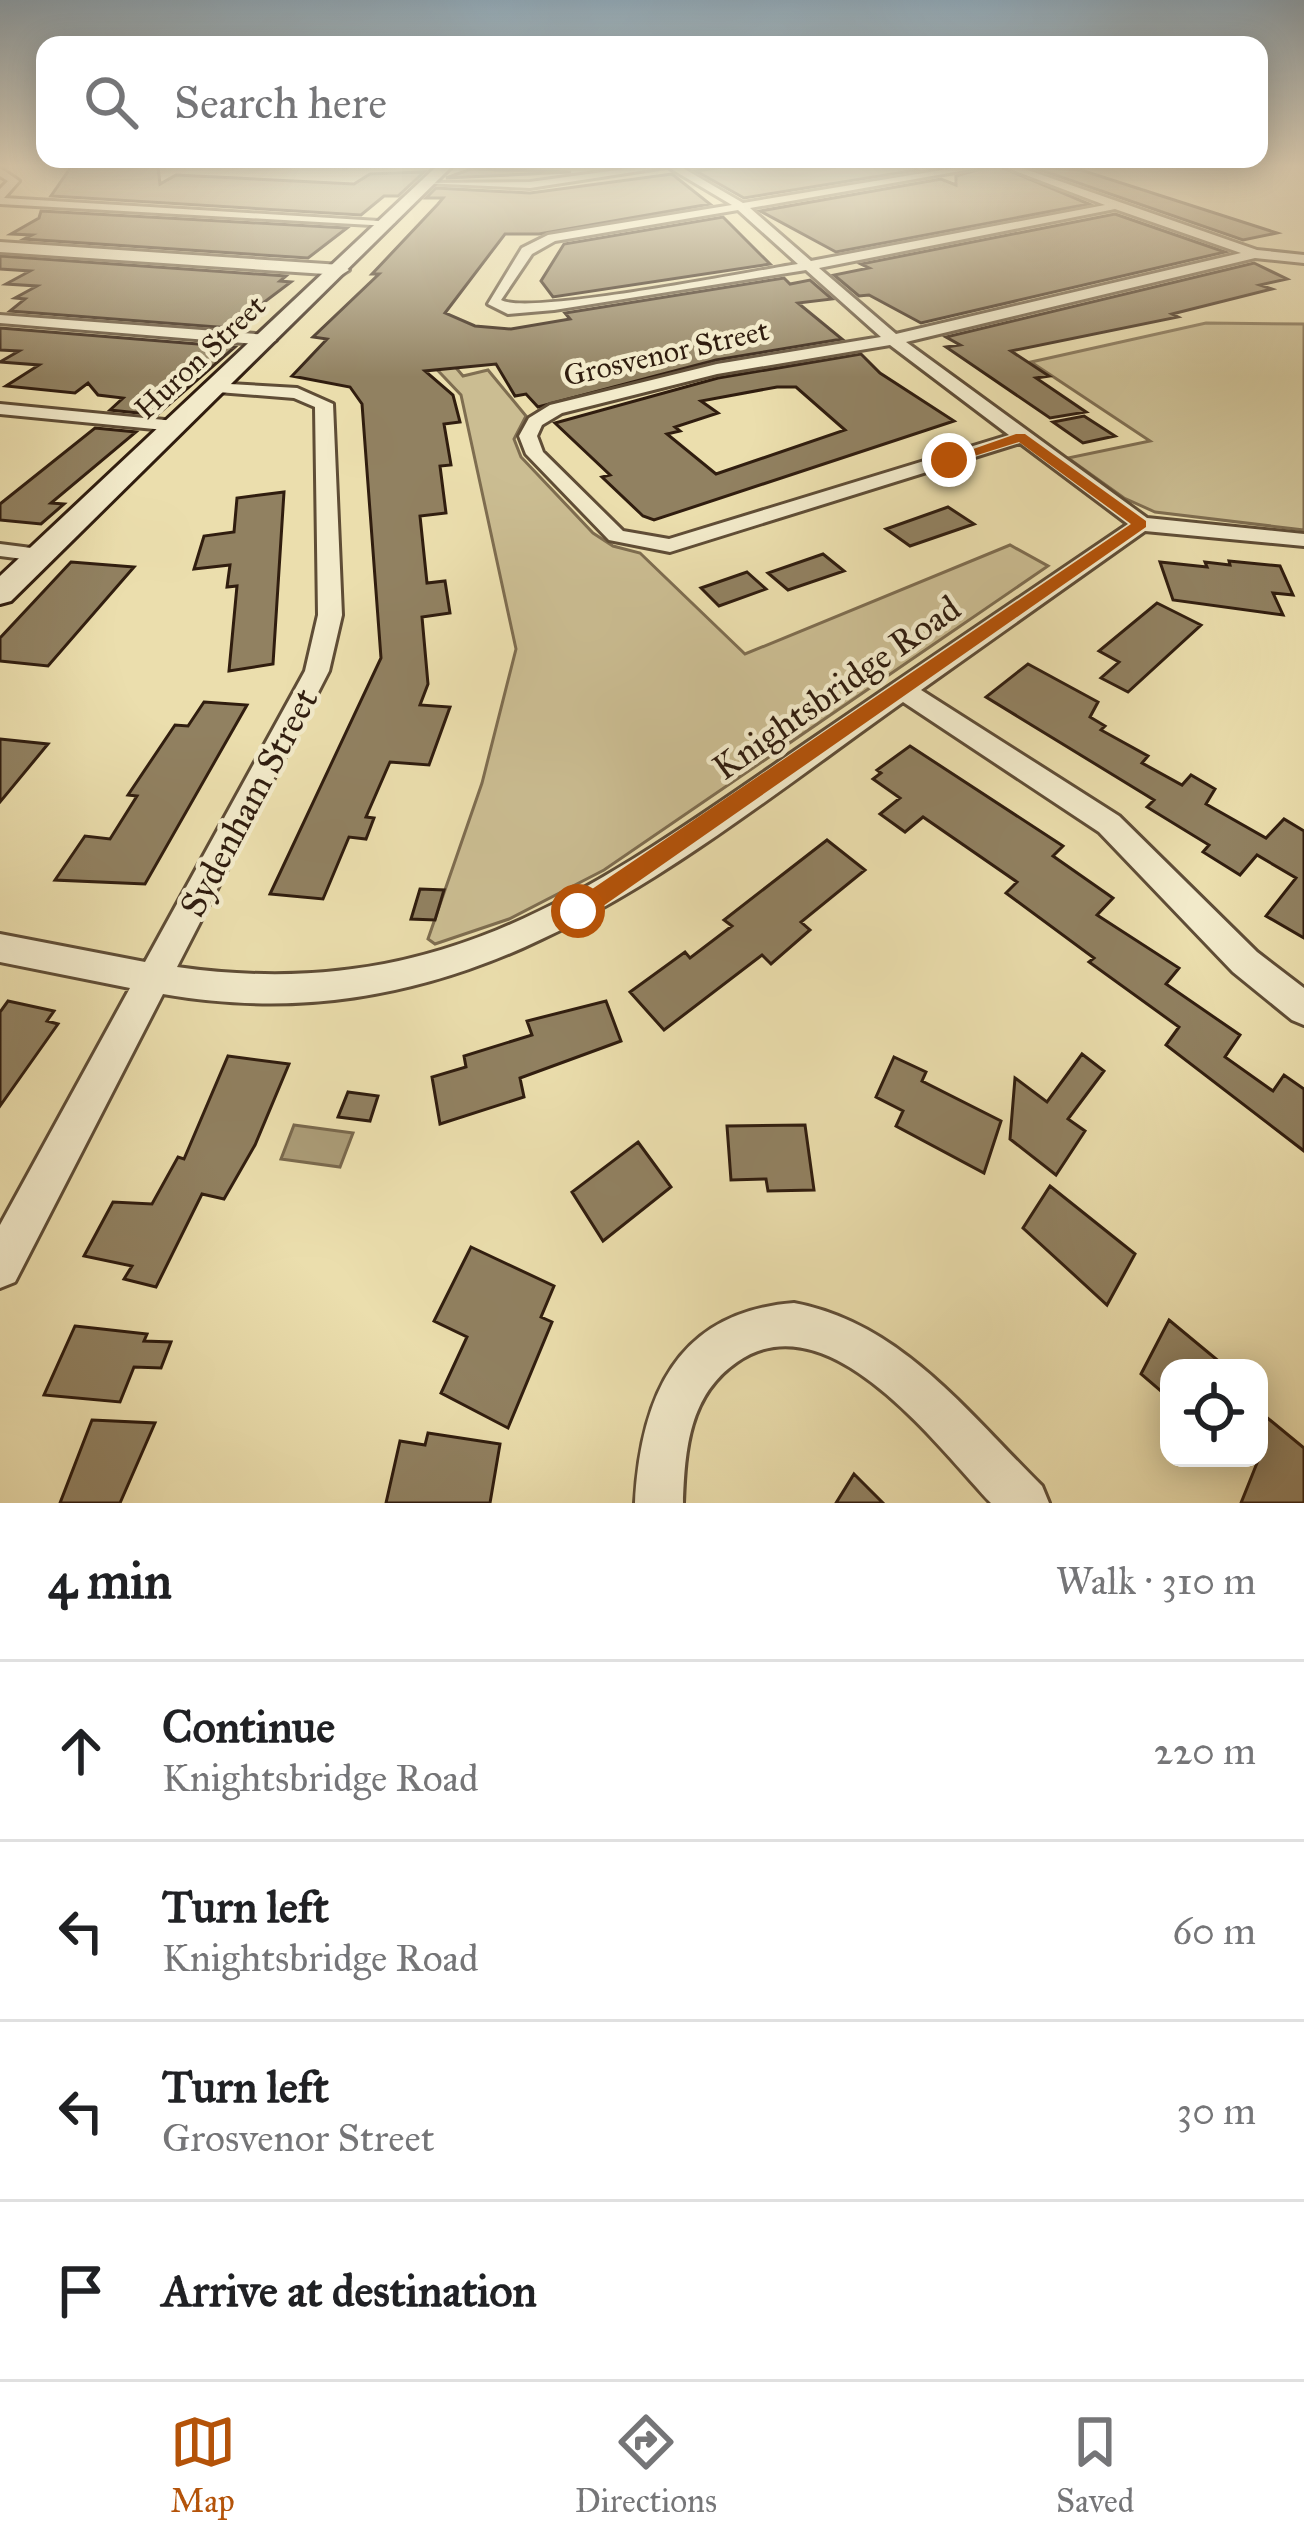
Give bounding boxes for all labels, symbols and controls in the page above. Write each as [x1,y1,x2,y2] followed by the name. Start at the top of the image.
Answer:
[36,36,1268,168] search box
[78,69,144,135] icon: search
[174,75,387,130] text: Search here
[127,287,273,427] street label: Huron Street
[560,312,773,394] street label: Grosvenor Street
[922,433,976,487] route end
[704,586,969,790] street label: Knightsbridge Road
[170,681,328,924] street label: Sydenham Street
[551,884,605,938] route start
[1160,1359,1268,1467] map controls
[1160,1359,1268,1467] button: locate
[48,1550,172,1612] text: 4 min
[1056,1557,1256,1605] text: Walk · 310 m
[162,1699,335,1754] text: Continue
[48,1718,114,1784] icon: ahead
[1154,1727,1256,1775] text: 220 m
[162,1754,479,1802] text: Knightsbridge Road
[162,1879,329,1934] text: Turn left
[48,1898,114,1964] icon: left
[1172,1907,1256,1955] text: 60 m
[162,1934,479,1982] text: Knightsbridge Road
[162,2059,329,2114] text: Turn left
[48,2078,114,2144] icon: left
[1177,2087,1256,2135] text: 30 m
[162,2114,434,2162] text: Grosvenor Street
[48,2258,114,2324] icon: arrive
[162,2263,537,2318] text: Arrive at destination
[170,2409,236,2521] tab: Map
[575,2409,717,2521] tab: Directions
[1056,2409,1134,2521] tab: Saved

